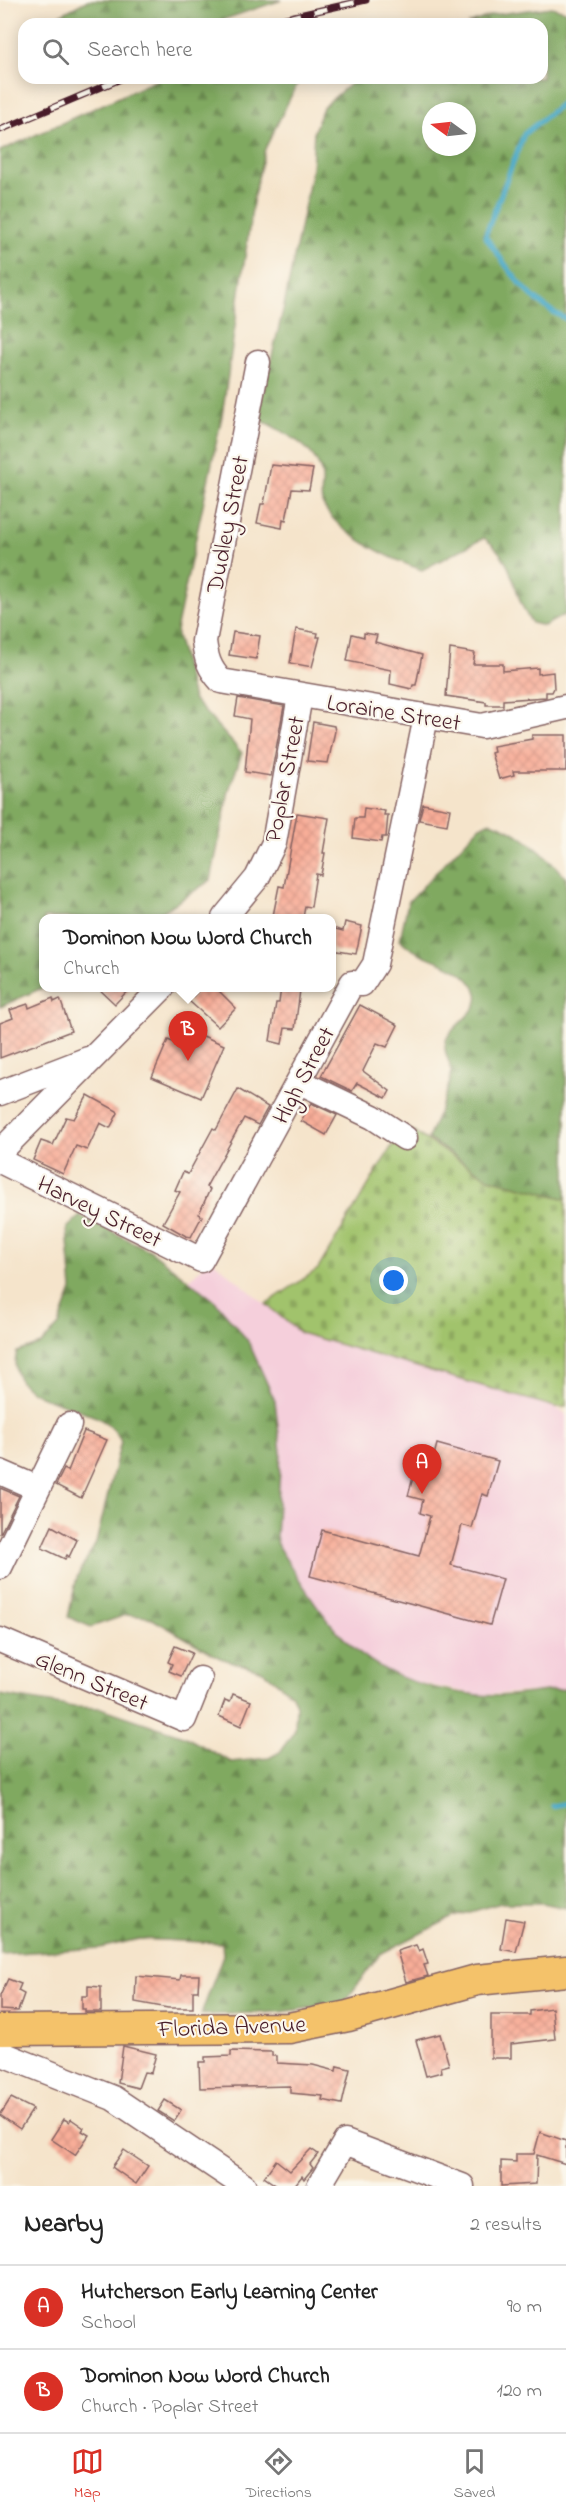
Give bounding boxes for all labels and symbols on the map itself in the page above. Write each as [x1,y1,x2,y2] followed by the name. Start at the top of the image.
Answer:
[422,102,476,156] north arrow
[199,453,261,597] street label: Dudley Street
[324,687,463,742] street label: Loraine Street
[257,713,316,846] street label: Poplar Street
[168,1012,207,1061] pin: B
[265,1021,346,1131] street label: High Street
[30,1168,167,1259] street label: Harvey Street
[379,1266,408,1295] your location
[402,1444,442,1494] pin: A
[29,1643,153,1722] street label: Glenn Street
[156,2008,307,2049] street label: Florida Avenue

